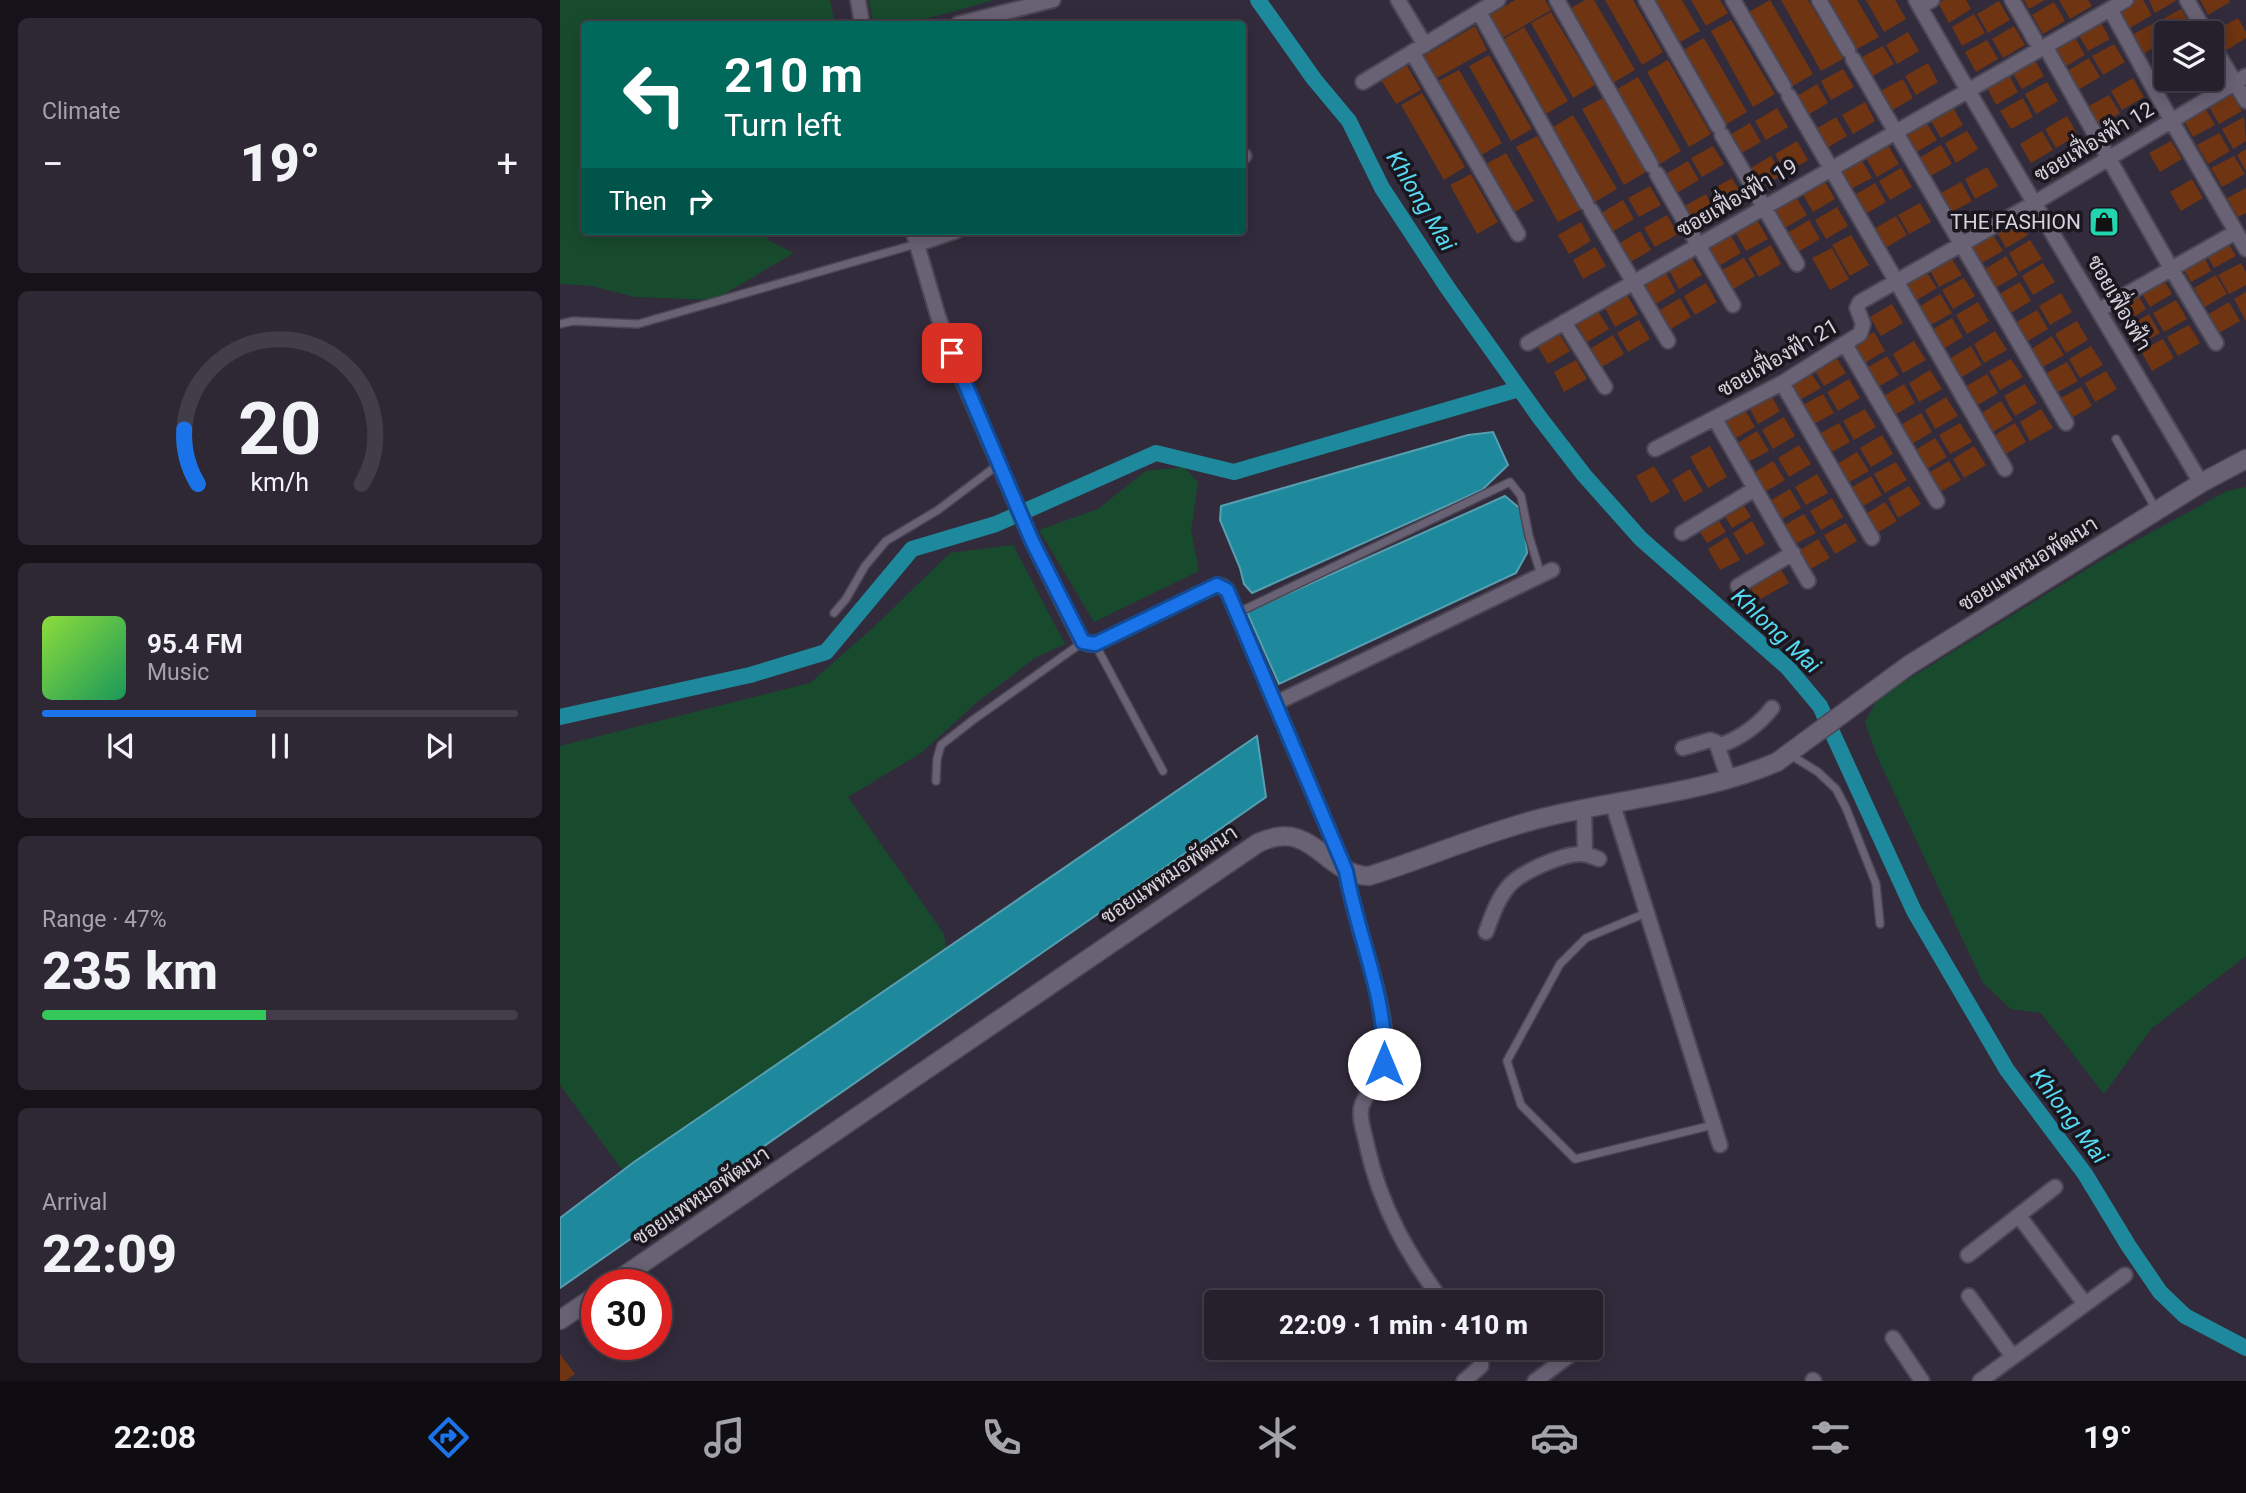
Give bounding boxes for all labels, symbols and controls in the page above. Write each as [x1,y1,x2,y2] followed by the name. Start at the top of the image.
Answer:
[2154,21,2224,91] map controls
[2154,21,2224,91] button: layers
[724,47,863,104] text: 210 m
[609,49,700,140] icon: left
[2026,90,2158,187] street label: ซอยเฟื่องฟ้า 12
[42,98,121,125] text: Climate
[724,106,842,144] text: Turn left
[240,133,320,194] text: 19°
[42,142,64,186] text: −
[496,142,518,186] text: +
[1381,146,1462,256] water label: Khlong Mai
[1669,147,1801,242] street label: ซอยเฟื่องฟ้า 19
[681,182,719,220] icon: right
[609,186,667,216] text: Then
[2087,205,2121,239] shop icon: THE FASHION
[1950,210,2081,234] place label: THE FASHION
[2082,247,2163,355] street label: ซอยเฟื่องฟ้า
[1710,307,1842,402] street label: ซอยเฟื่องฟ้า 21
[922,323,982,383] pin
[933,334,971,372] icon: arrive
[238,386,322,472] text: 20
[251,468,309,497] text: km/h
[1954,512,2102,616] street label: ซอยแพหมอพัฒนา
[1726,583,1827,679] water label: Khlong Mai
[147,629,243,659] text: 95.4 FM
[147,659,209,686] text: Music
[102,727,140,765] icon: previous
[261,727,299,765] icon: pause
[420,727,458,765] icon: next
[1096,821,1242,929] street label: ซอยแพหมอพัฒนา
[42,906,167,933] text: Range · 47%
[42,941,218,1002] text: 235 km
[1347,1027,1421,1101] position arrow
[2025,1063,2114,1169] water label: Khlong Mai
[628,1142,774,1250] street label: ซอยแพหมอพัฒนา
[42,1189,107,1216] text: Arrival
[42,1224,177,1285] text: 22:09
[581,1269,672,1360] speed limit sign: 30
[1279,1310,1528,1340] text: 22:09 · 1 min · 410 m
[424,1413,473,1462] icon: directions
[700,1413,749,1462] icon: music
[977,1413,1026,1462] icon: phone
[1253,1413,1302,1462] icon: climate
[1530,1413,1579,1462] icon: car
[1806,1413,1855,1462] icon: filters
[114,1418,196,1456] text: 22:08
[2083,1418,2132,1456] text: 19°

